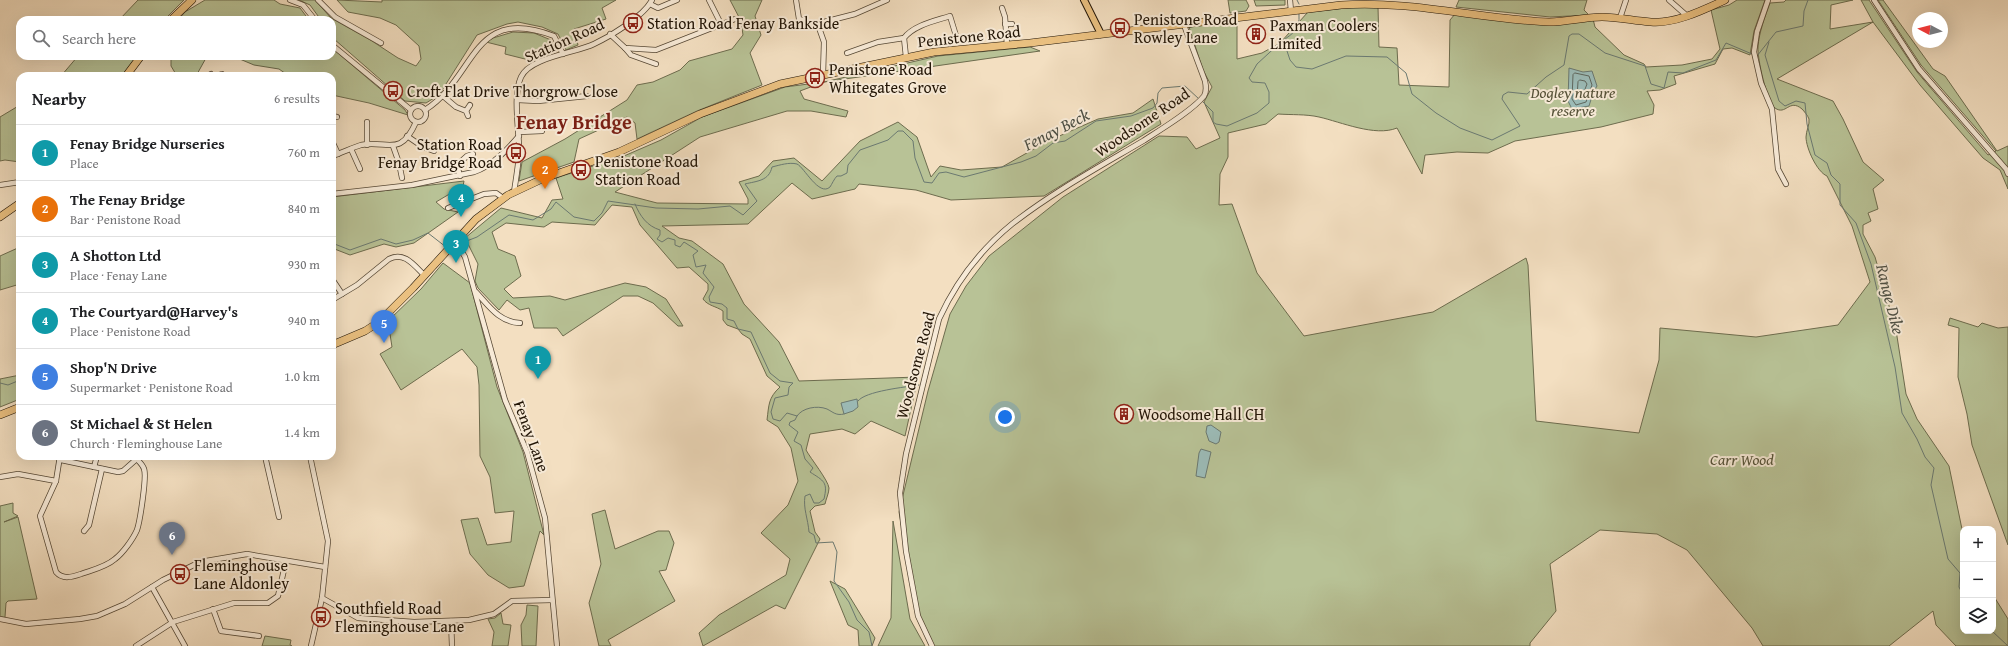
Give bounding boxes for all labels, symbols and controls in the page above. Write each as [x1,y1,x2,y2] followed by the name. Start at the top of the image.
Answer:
[1134,7,1238,49] place label: Penistone Road Rowley Lane
[647,11,839,35] place label: Station Road Fenay Bankside
[520,12,608,68] street label: Station Road
[622,12,644,34] bus stop icon: Station Road Fenay Bankside
[1912,12,1948,48] north arrow
[1270,13,1377,55] place label: Paxman Coolers Limited
[16,16,336,60] search box
[1109,17,1131,39] bus stop icon: Penistone Road Rowley Lane
[916,19,1022,53] street label: Penistone Road
[1245,23,1267,45] building icon: Paxman Coolers Limited
[30,27,52,49] icon: search
[62,28,136,49] text: Search here
[829,57,947,99] place label: Penistone Road Whitegates Grove
[804,67,826,89] bus stop icon: Penistone Road Whitegates Grove
[407,79,618,103] place label: Croft Flat Drive Thorgrow Close
[382,80,404,102] bus stop icon: Croft Flat Drive Thorgrow Close
[1530,80,1616,122] park label: Dogley nature reserve
[1090,81,1195,163] street label: Woodsome Road
[32,86,86,111] text: Nearby
[274,89,320,108] text: 6 results
[1018,102,1094,157] water label: Fenay Beck
[516,107,632,136] district label: Fenay Bridge
[378,132,502,174] place label: Station Road Fenay Bridge Road
[70,133,225,154] text: Fenay Bridge Nurseries
[505,142,527,164] bus stop icon: Station Road Fenay Bridge Road
[42,143,48,162] text: 1
[288,143,320,162] text: 760 m
[595,149,699,191] place label: Penistone Road Station Road
[70,154,99,173] text: Place
[532,156,558,189] pin: 2
[570,159,592,181] bus stop icon: Penistone Road Station Road
[448,184,474,217] pin: 4
[70,189,185,210] text: The Fenay Bridge
[42,199,48,218] text: 2
[288,199,320,218] text: 840 m
[70,210,181,229] text: Bar · Penistone Road
[443,230,469,263] pin: 3
[70,245,161,266] text: A Shotton Ltd
[42,255,48,274] text: 3
[288,255,320,274] text: 930 m
[1870,260,1912,337] water label: Range Dike
[70,266,167,285] text: Place · Fenay Lane
[70,301,238,322] text: The Courtyard@Harvey's
[889,308,941,421] street label: Woodsome Road
[371,310,397,343] pin: 5
[42,311,48,330] text: 4
[288,311,320,330] text: 940 m
[70,322,190,341] text: Place · Penistone Road
[525,346,551,379] pin: 1
[70,357,157,378] text: Shop'N Drive
[42,367,48,386] text: 5
[284,367,320,386] text: 1.0 km
[70,378,233,397] text: Supermarket · Penistone Road
[508,397,556,475] street label: Fenay Lane
[1138,402,1265,426] place label: Woodsome Hall CH
[1113,403,1135,425] building icon: Woodsome Hall CH
[995,407,1015,427] your location
[70,413,212,434] text: St Michael & St Helen
[42,423,48,442] text: 6
[284,423,320,442] text: 1.4 km
[70,434,222,453] text: Church · Fleminghouse Lane
[1710,447,1774,471] park label: Carr Wood
[159,522,185,555] pin: 6
[1960,526,1996,634] map controls
[1960,526,1996,562] button: +
[194,553,289,595] place label: Fleminghouse Lane Aldonley
[1960,562,1996,598] button: −
[169,563,191,585] bus stop icon: Fleminghouse Lane Aldonley
[335,596,464,638] place label: Southfield Road Fleminghouse Lane
[1960,598,1996,634] button: layers
[310,606,332,628] bus stop icon: Southfield Road Fleminghouse Lane

